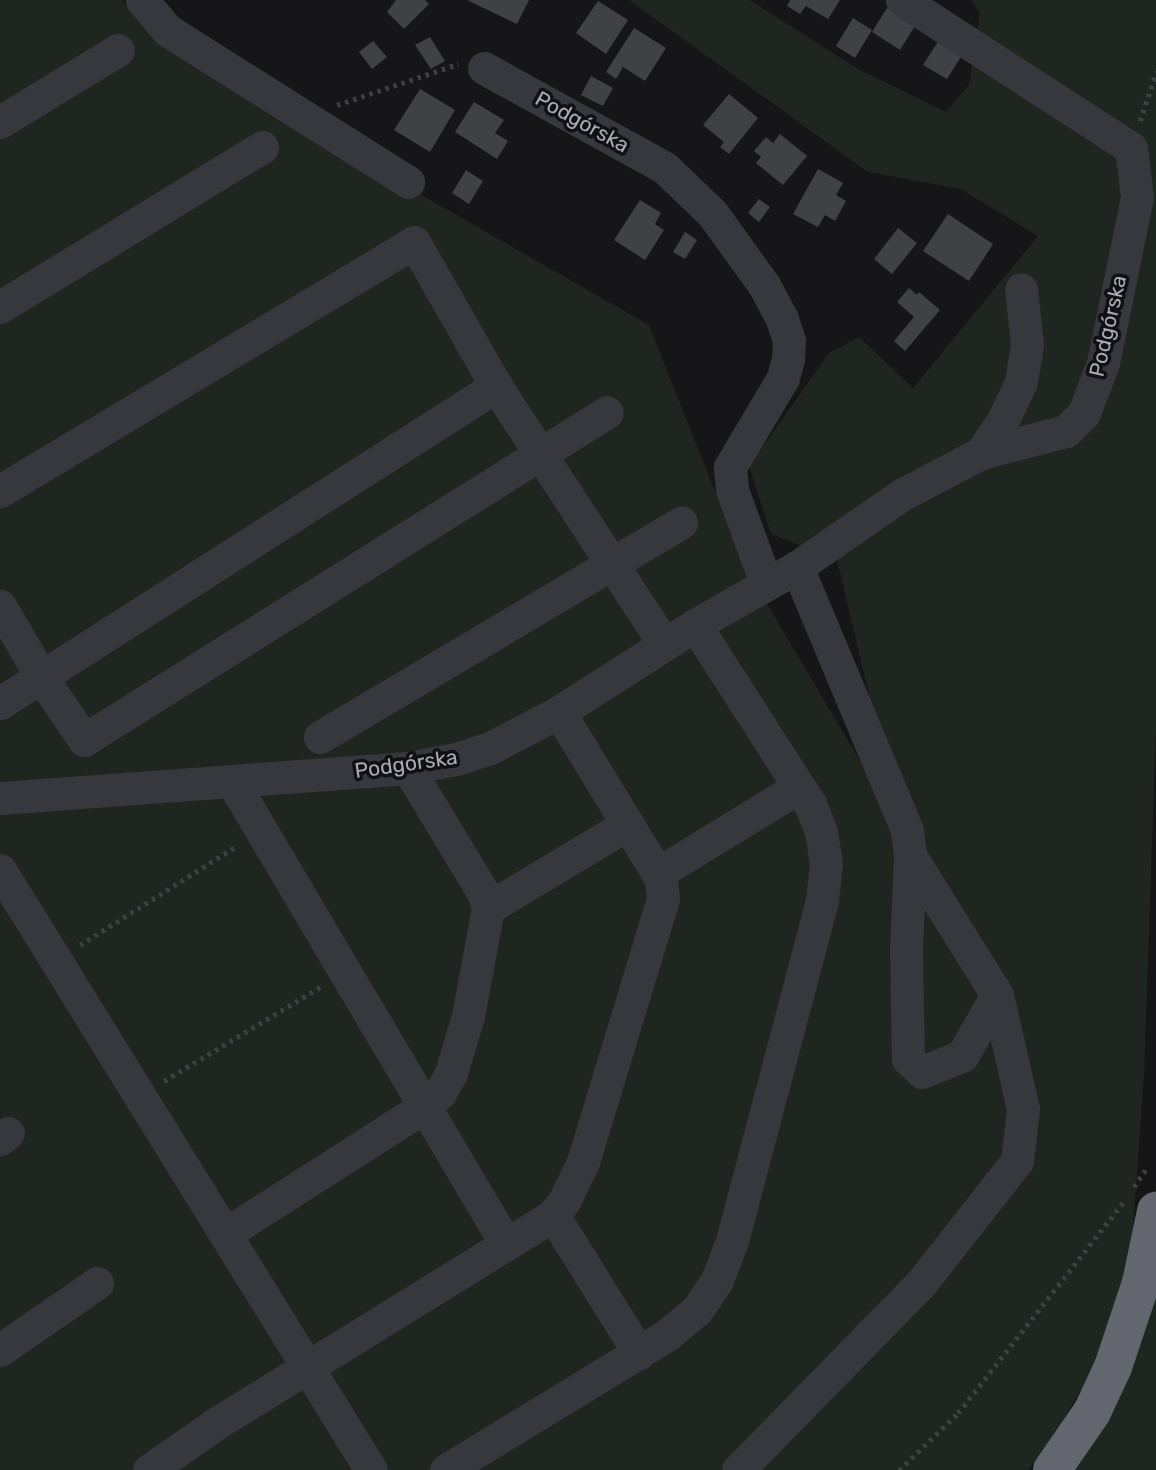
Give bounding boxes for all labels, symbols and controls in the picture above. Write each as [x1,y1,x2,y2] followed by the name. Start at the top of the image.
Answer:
[531,86,633,158] street label: Podgórska
[1084,273,1132,379] street label: Podgórska
[353,744,459,784] street label: Podgórska

